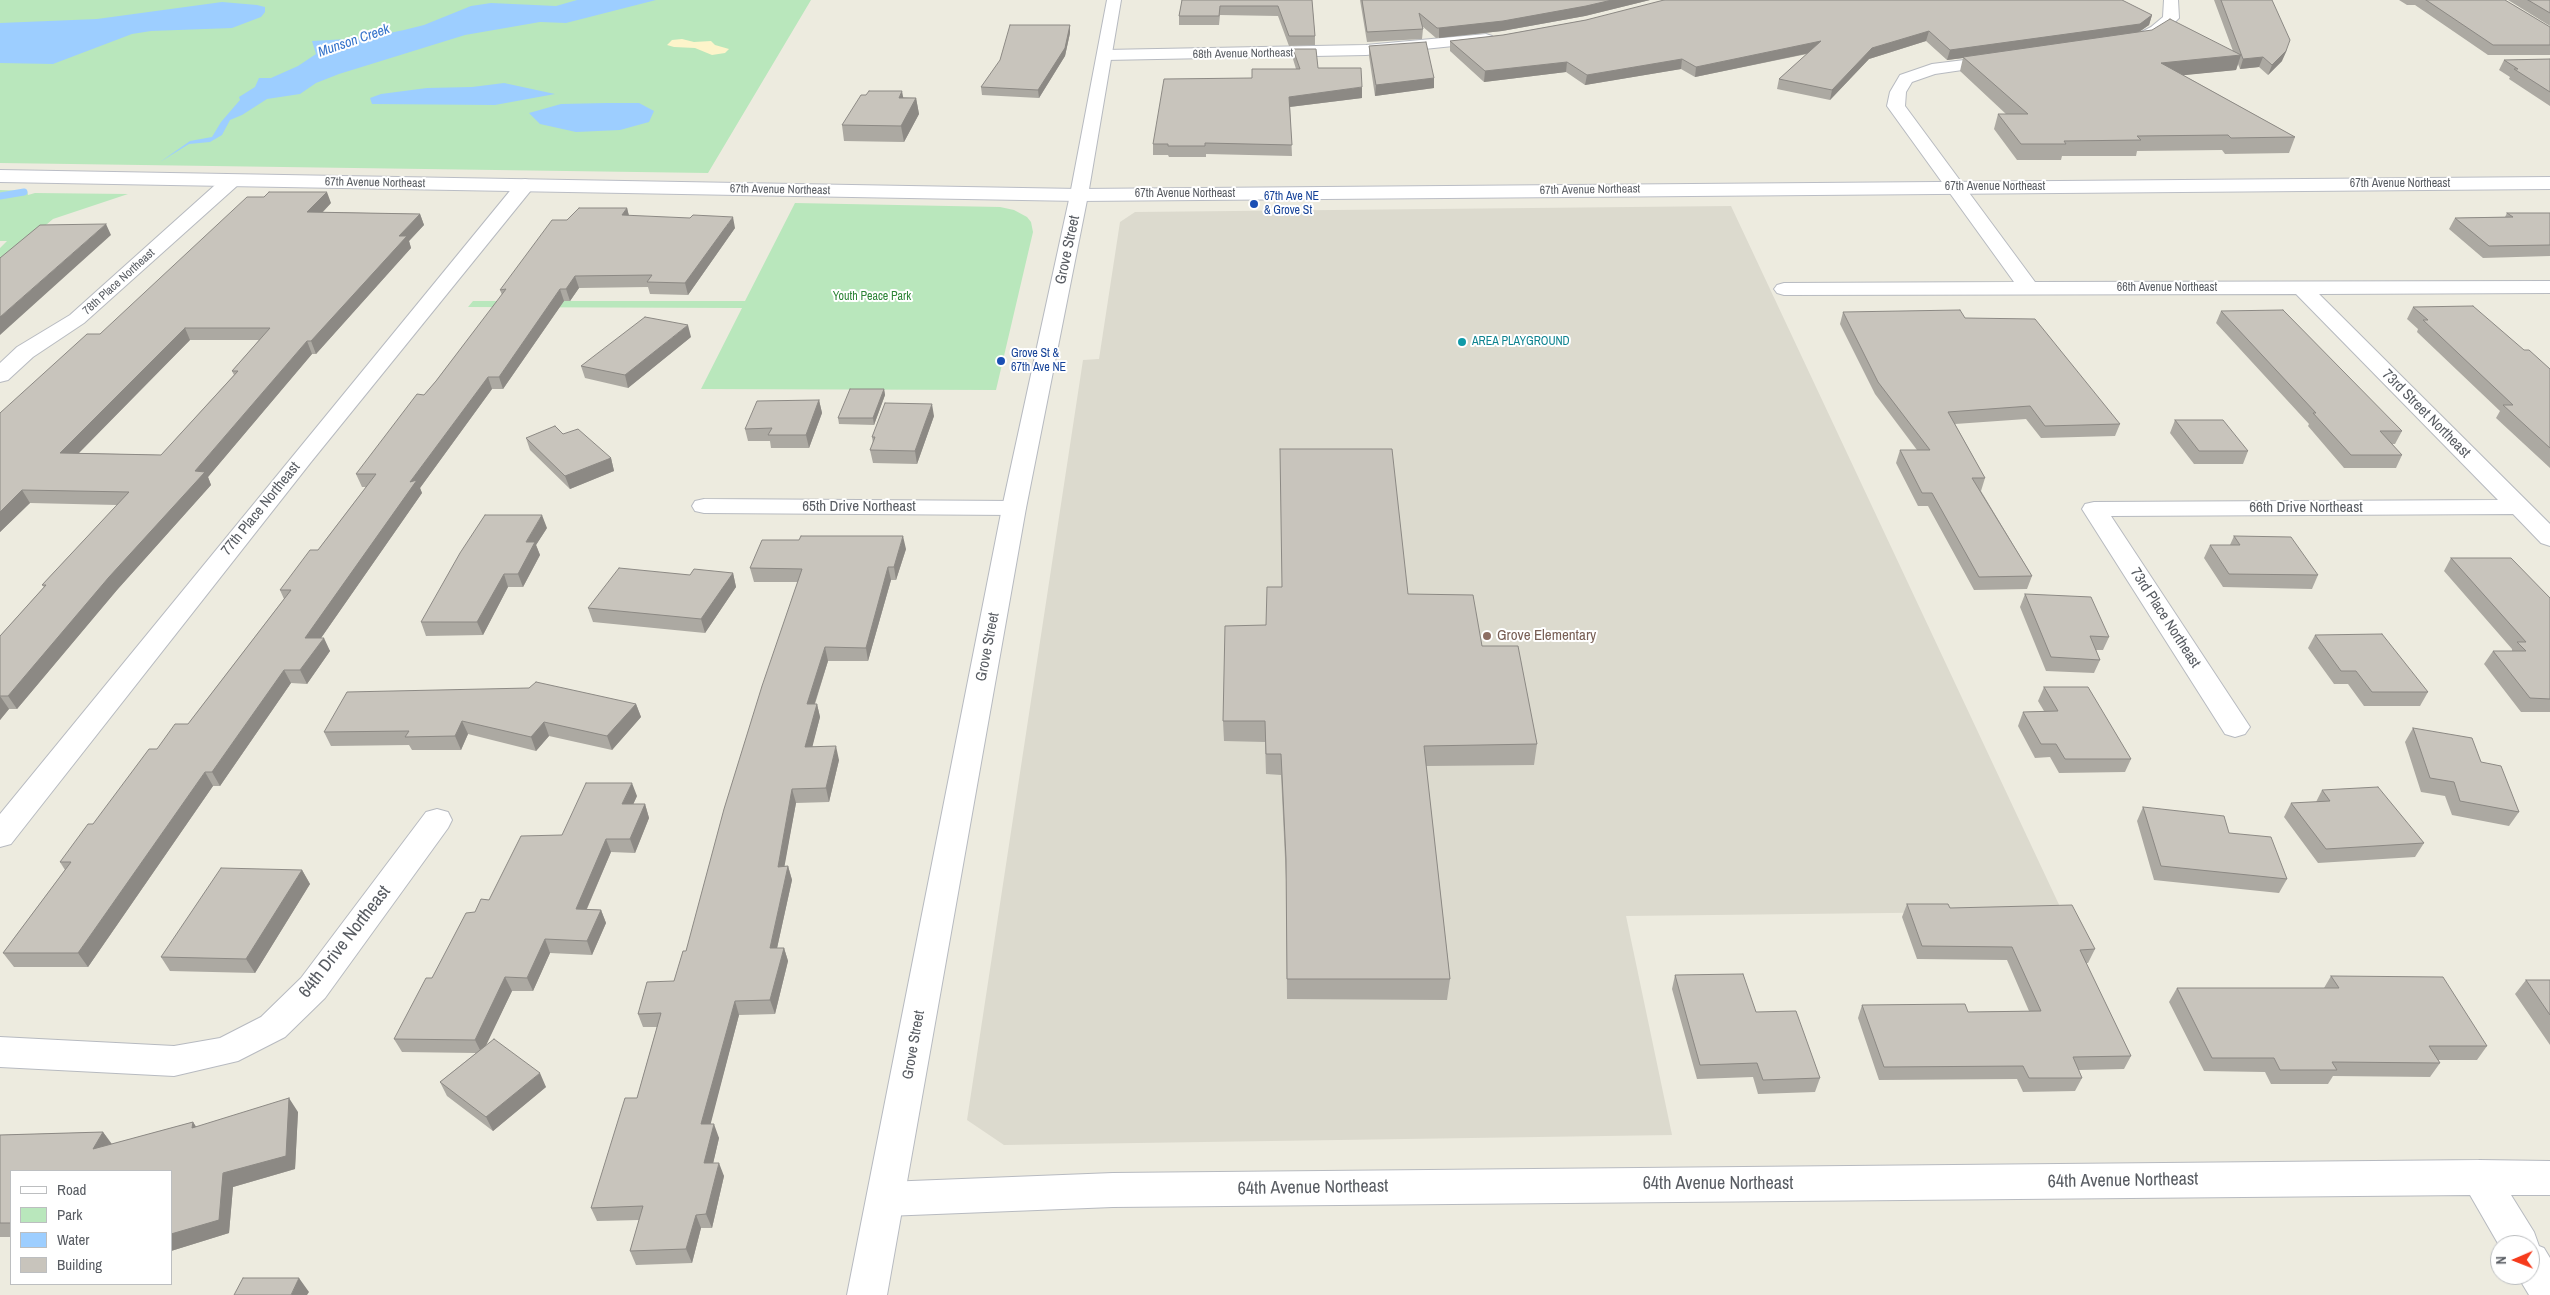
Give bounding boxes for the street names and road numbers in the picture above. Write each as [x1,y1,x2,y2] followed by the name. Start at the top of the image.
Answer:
[1193,46,1293,62] street label: 68th Avenue Northeast
[325,175,425,191] street label: 67th Avenue Northeast
[2350,177,2450,191] street label: 67th Avenue Northeast
[1945,180,2045,194] street label: 67th Avenue Northeast
[730,182,830,198] street label: 67th Avenue Northeast
[1540,182,1640,198] street label: 67th Avenue Northeast
[1135,187,1235,201] street label: 67th Avenue Northeast
[1052,214,1084,286] street label: Grove Street
[80,246,158,318] street label: 78th Place Northeast
[2117,281,2217,295] street label: 66th Avenue Northeast
[2378,366,2474,462] street label: 73rd Street Northeast
[218,459,304,559] street label: 77th Place Northeast
[802,498,916,516] street label: 65th Drive Northeast
[2249,499,2363,517] street label: 66th Drive Northeast
[2126,565,2204,671] street label: 73rd Place Northeast
[973,611,1003,683] street label: Grove Street
[295,882,395,1002] street label: 64th Drive Northeast
[899,1009,929,1081] street label: Grove Street
[2047,1169,2199,1193] street label: 64th Avenue Northeast
[1643,1173,1793,1195] street label: 64th Avenue Northeast
[1237,1176,1389,1200] street label: 64th Avenue Northeast

